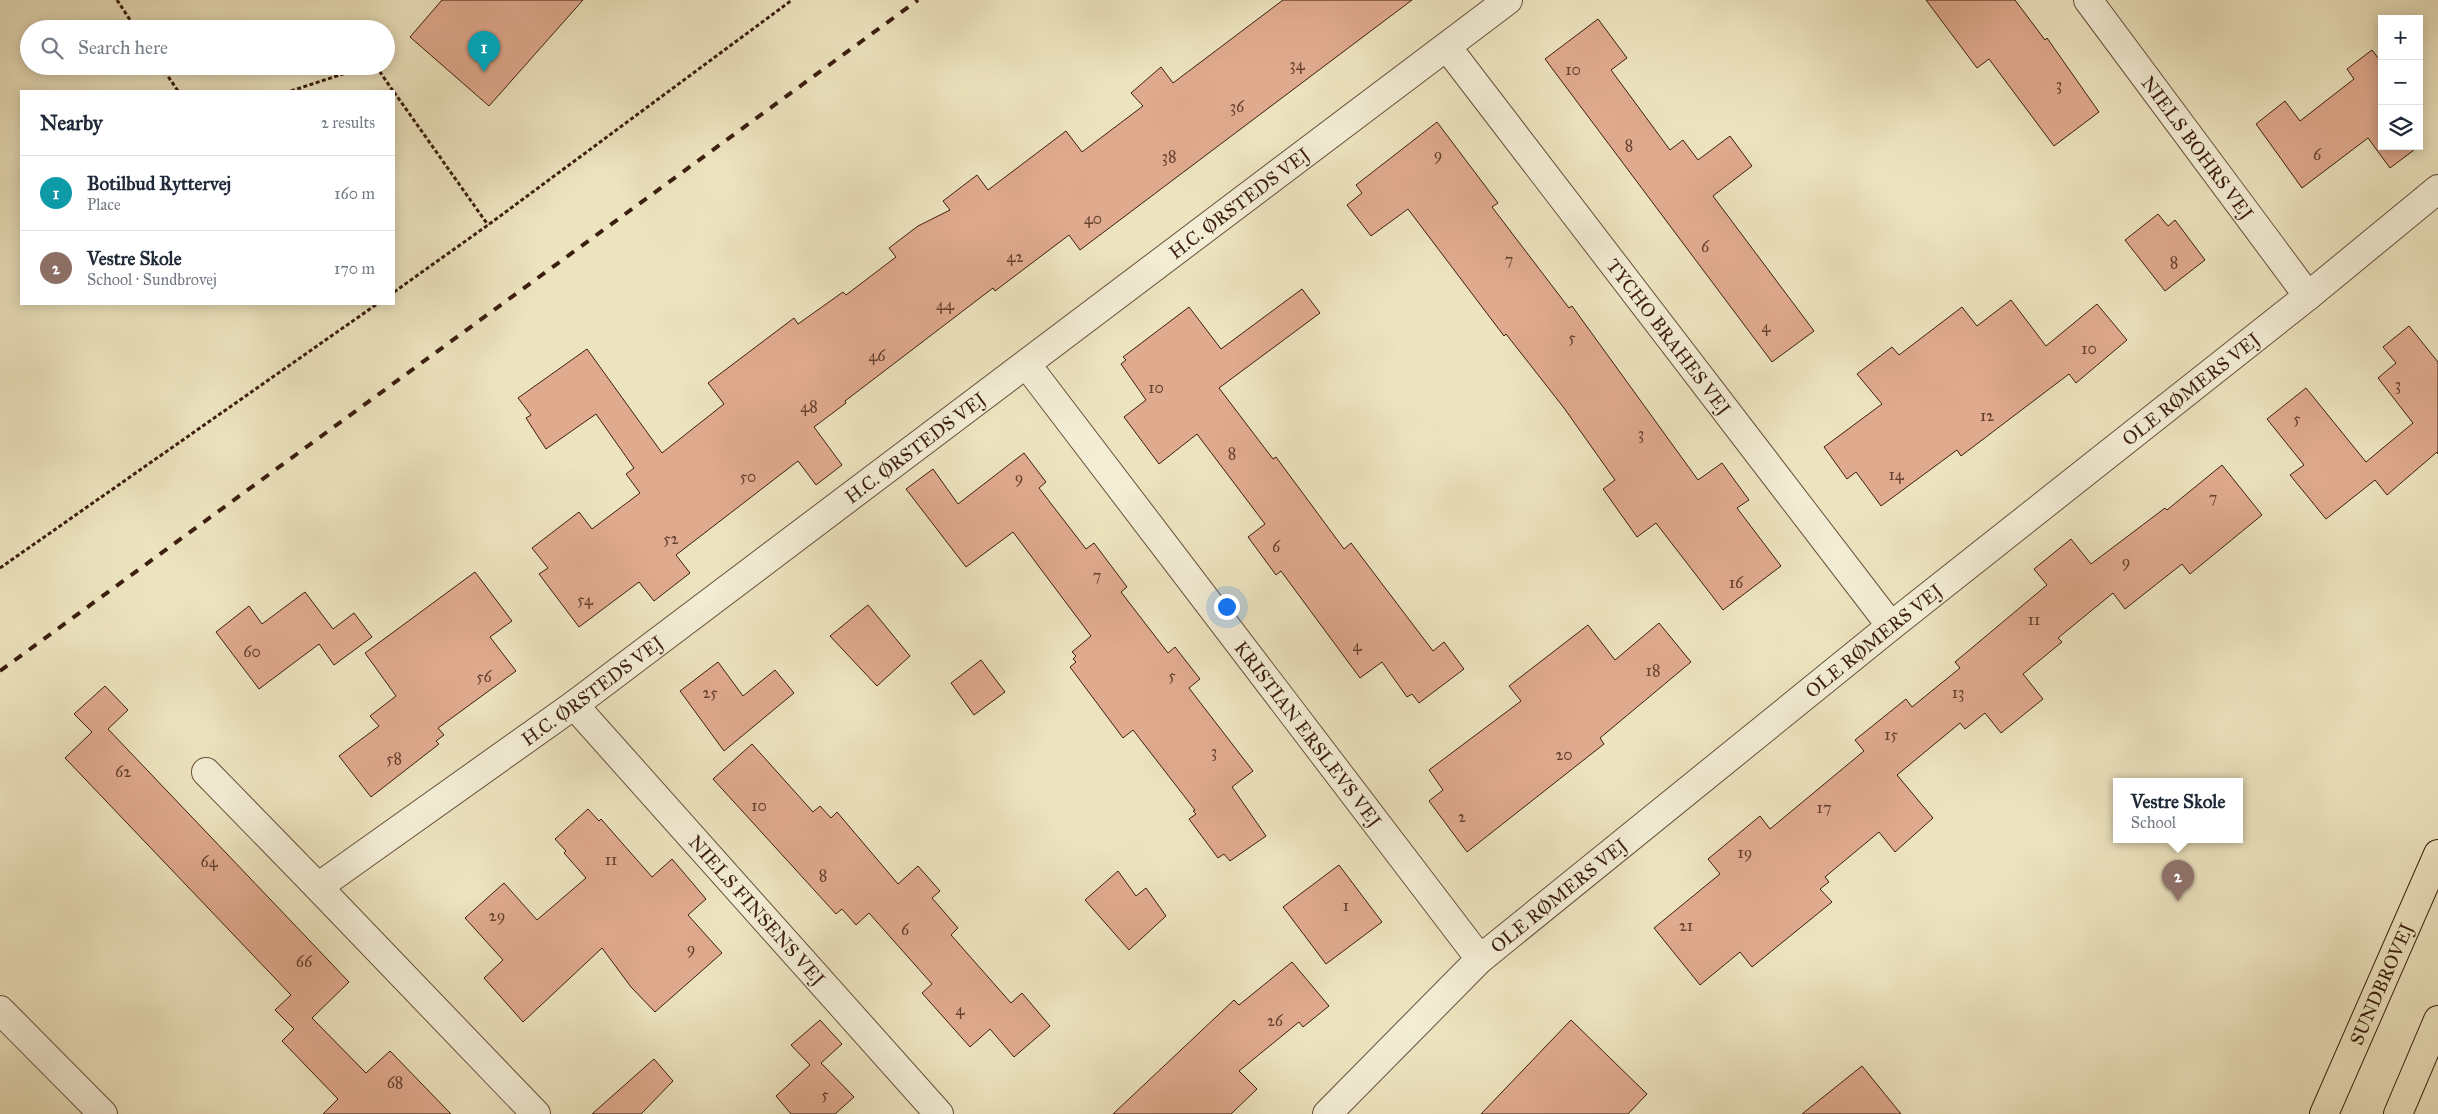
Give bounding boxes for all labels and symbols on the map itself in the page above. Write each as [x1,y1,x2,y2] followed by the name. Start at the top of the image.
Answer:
[468,31,500,72] pin: 1
[1289,55,1306,74] house number: 34
[1565,60,1581,79] house number: 10
[2137,72,2258,225] street label: NIELS BOHRS VEJ
[2056,75,2062,94] house number: 3
[1230,97,1245,116] house number: 36
[1625,136,1633,155] house number: 8
[1164,143,1315,264] street label: H.C. ØRSTEDS VEJ
[1434,145,1442,164] house number: 9
[2313,145,2322,164] house number: 6
[1162,147,1176,166] house number: 38
[1084,209,1102,228] house number: 40
[1701,237,1710,256] house number: 6
[1007,247,1024,266] house number: 42
[1505,250,1513,269] house number: 7
[2170,253,2178,272] house number: 8
[1602,254,1736,420] street label: TYCHO BRAHES VEJ
[936,295,955,314] house number: 44
[1762,317,1772,336] house number: 4
[2118,327,2265,451] street label: OLE RØMERS VEJ
[1568,328,1576,347] house number: 5
[2081,339,2097,358] house number: 10
[868,346,886,365] house number: 46
[2395,375,2401,394] house number: 3
[1148,378,1164,397] house number: 10
[840,387,991,509] street label: H.C. ØRSTEDS VEJ
[800,397,818,416] house number: 48
[1980,406,1994,425] house number: 12
[2293,409,2301,428] house number: 5
[1638,424,1644,443] house number: 3
[1228,444,1236,463] house number: 8
[1888,465,1905,484] house number: 14
[740,467,756,486] house number: 50
[1015,468,1023,487] house number: 9
[2209,488,2217,507] house number: 7
[663,529,679,548] house number: 52
[1272,537,1281,556] house number: 6
[2122,552,2130,571] house number: 9
[1093,566,1101,585] house number: 7
[1729,573,1744,592] house number: 16
[1801,579,1948,703] street label: OLE RØMERS VEJ
[577,590,594,609] house number: 54
[1214,594,1240,620] your location
[2028,610,2040,629] house number: 11
[517,631,669,751] street label: H.C. ØRSTEDS VEJ
[1353,636,1363,655] house number: 4
[1230,637,1386,833] street label: KRISTIAN ERSLEVS VEJ
[243,642,261,661] house number: 60
[1646,661,1660,680] house number: 18
[1168,666,1176,685] house number: 5
[476,667,493,686] house number: 56
[702,683,718,702] house number: 25
[1952,683,1964,702] house number: 13
[1884,725,1898,744] house number: 15
[1211,742,1217,761] house number: 3
[1555,745,1573,764] house number: 20
[386,749,402,768] house number: 58
[115,762,131,781] house number: 62
[751,796,767,815] house number: 10
[1817,798,1831,817] house number: 17
[1458,807,1466,826] house number: 2
[684,831,830,991] street label: NIELS FINSENS VEJ
[1486,833,1633,958] street label: OLE RØMERS VEJ
[1738,843,1752,862] house number: 19
[605,850,617,869] house number: 11
[200,852,219,871] house number: 64
[2162,860,2194,901] pin: 2
[819,866,827,885] house number: 8
[1343,896,1349,915] house number: 1
[489,906,505,925] house number: 29
[1679,916,1693,935] house number: 21
[2345,919,2419,1049] street label: SUNDBROVEJ
[901,920,910,939] house number: 6
[687,939,695,958] house number: 9
[296,952,313,971] house number: 66
[956,1000,966,1019] house number: 4
[1267,1011,1284,1030] house number: 26
[387,1073,403,1092] house number: 68
[821,1085,829,1104] house number: 5

